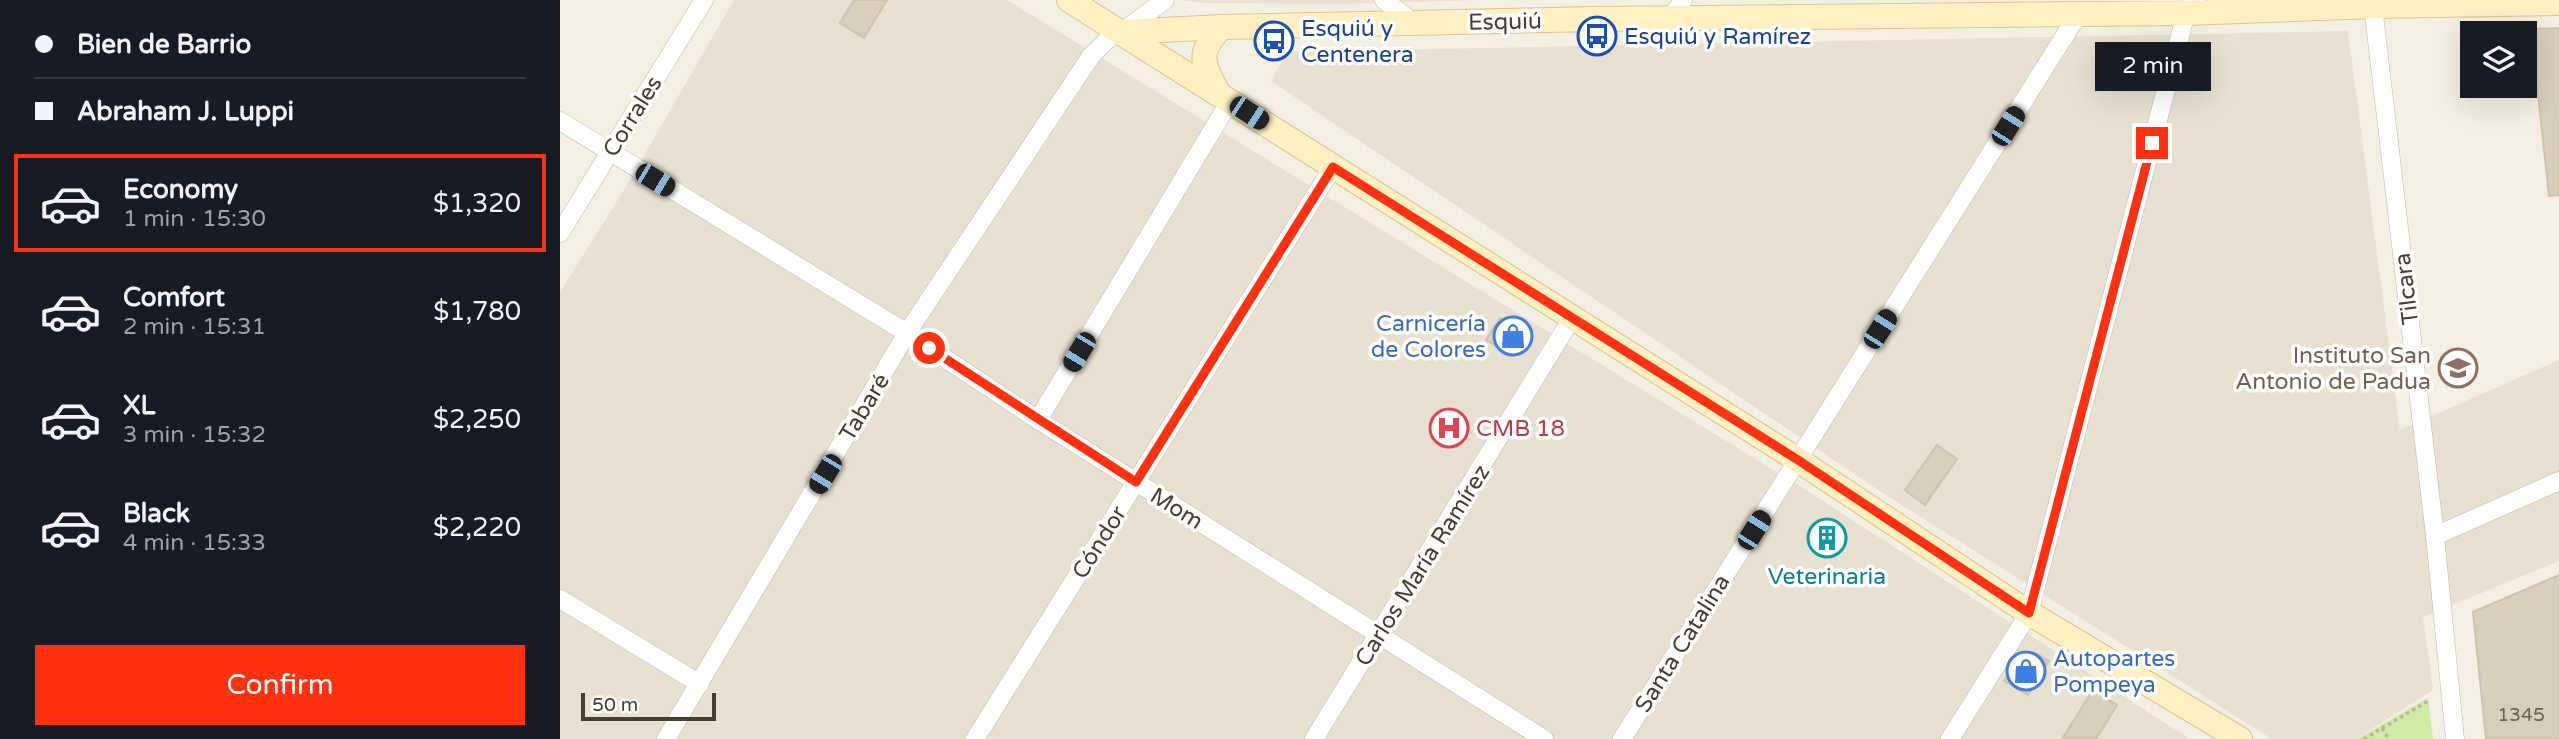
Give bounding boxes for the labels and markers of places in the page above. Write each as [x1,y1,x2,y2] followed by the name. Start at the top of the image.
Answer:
[1301,15,1414,69] place label: Esquiú y Centenera
[1576,15,1618,57] bus stop icon: Esquiú y Ramírez
[1253,20,1295,62] bus stop icon: Esquiú y Centenera
[1624,23,1811,51] place label: Esquiú y Ramírez
[1371,310,1486,364] place label: Carnicería de Colores
[1492,315,1534,357] shop icon: Carnicería de Colores
[2235,342,2431,396] place label: Instituto San Antonio de Padua
[2437,347,2479,389] school or university icon: Instituto San Antonio de Padua
[1428,407,1470,449] hospital icon: CMB 18
[1476,415,1565,443] place label: CMB 18
[1806,517,1848,559] building icon: Veterinaria
[1768,563,1886,591] place label: Veterinaria
[2053,645,2175,699] place label: Autopartes Pompeya
[2005,650,2047,692] shop icon: Autopartes Pompeya

